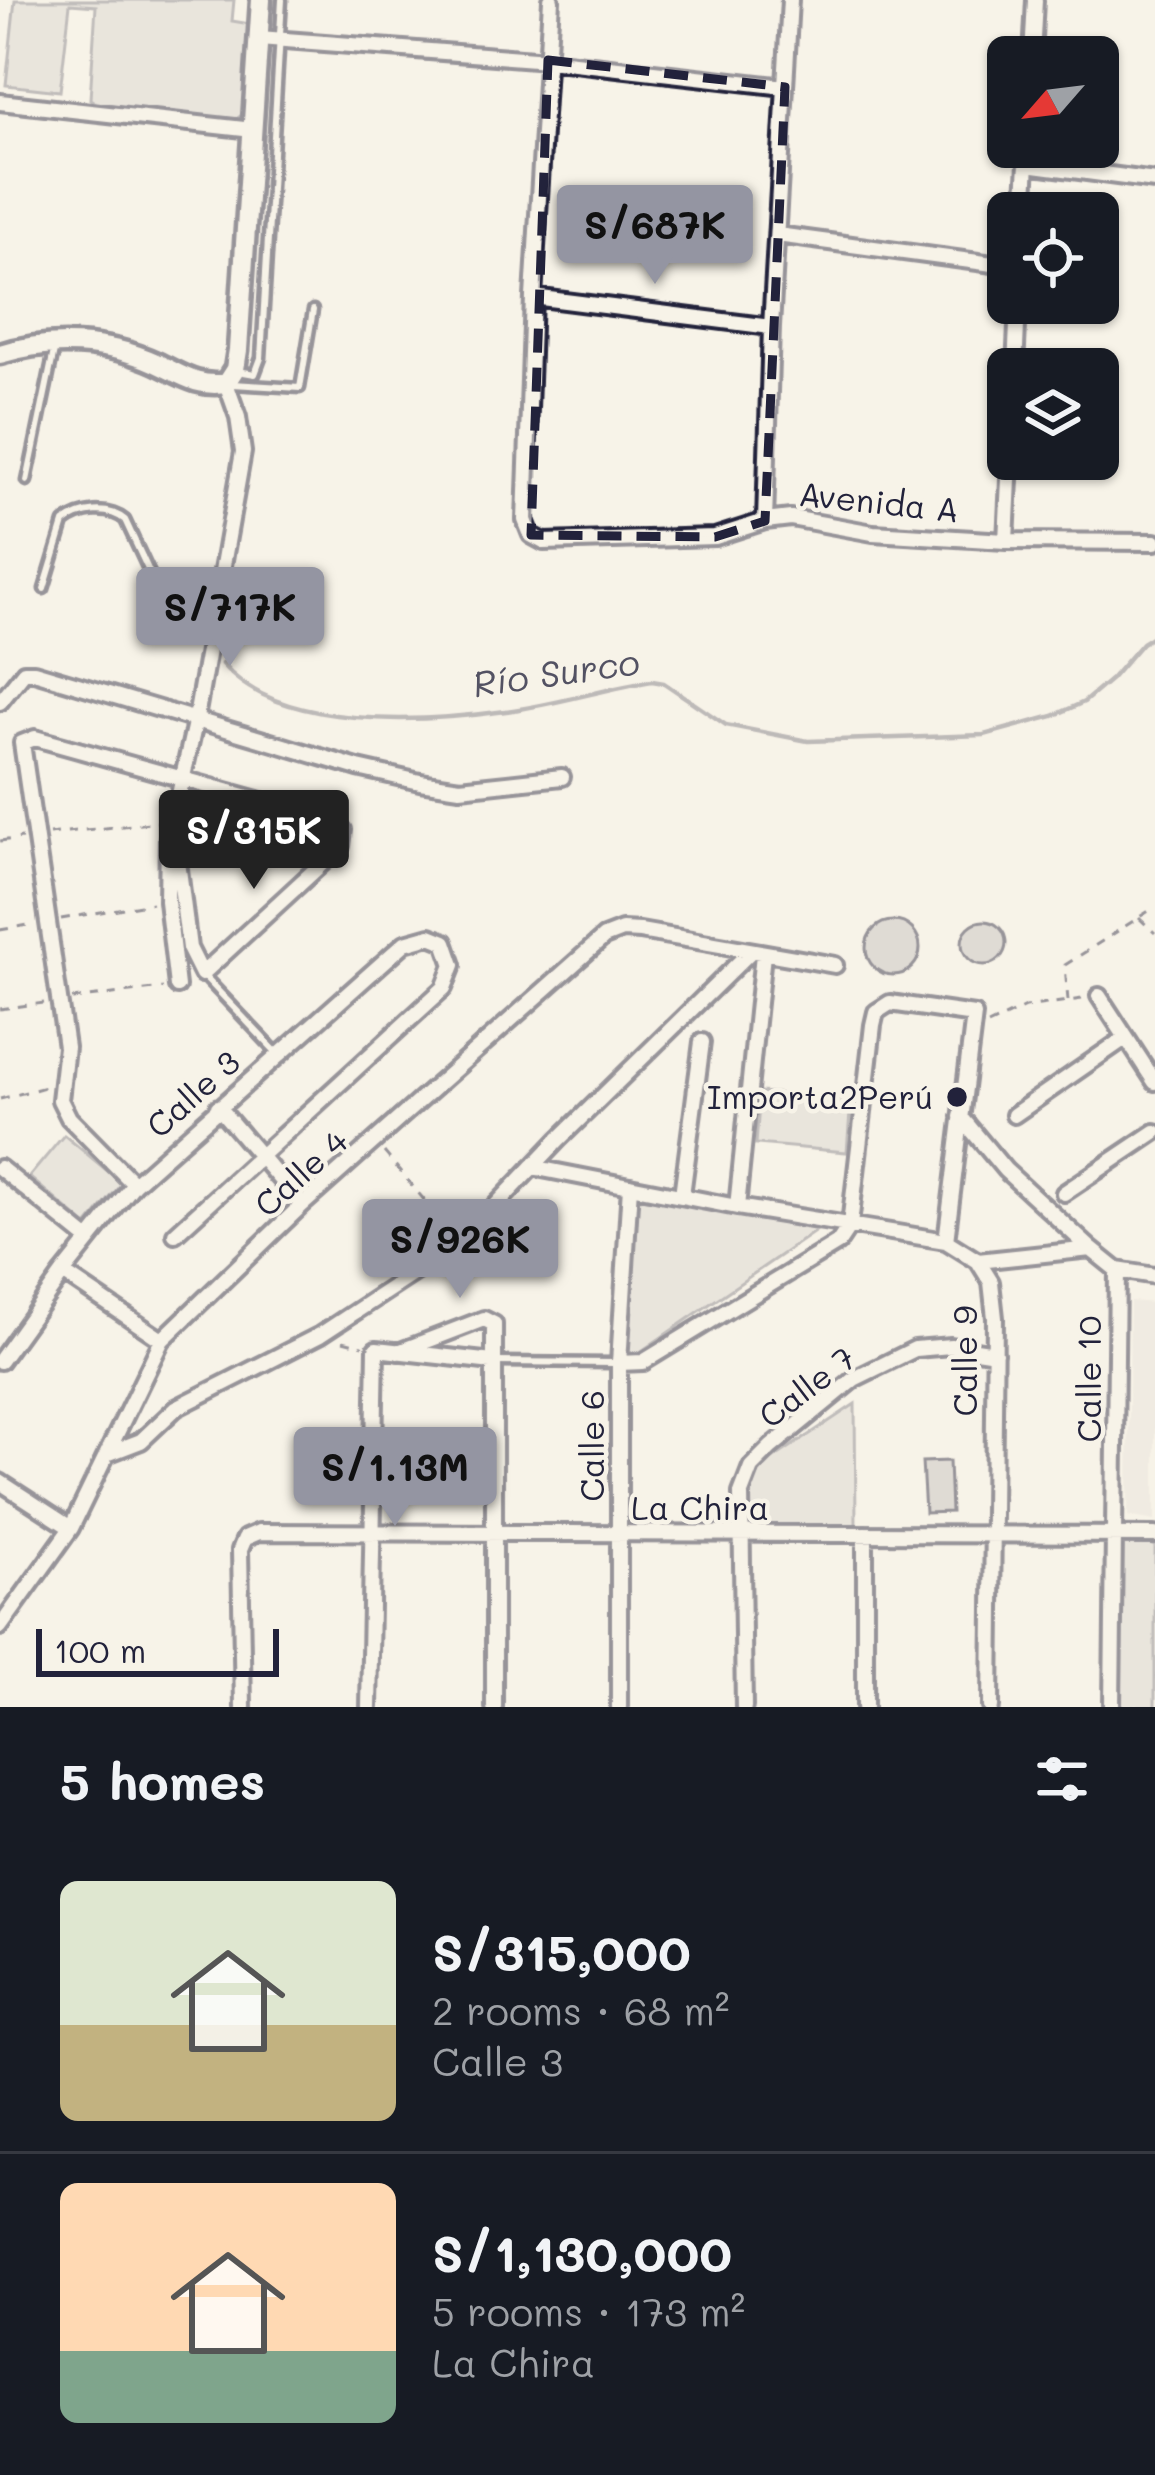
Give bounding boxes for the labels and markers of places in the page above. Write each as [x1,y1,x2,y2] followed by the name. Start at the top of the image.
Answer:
[557,185,753,287] pin: S/687K
[132,567,328,669] pin: S/717K
[156,790,352,892] pin: S/315K
[707,1074,933,1117] place label: Importa2Perú
[944,1084,970,1110] marker: Importa2Perú
[362,1199,558,1301] pin: S/926K
[284,1427,506,1529] pin: S/1.13M

